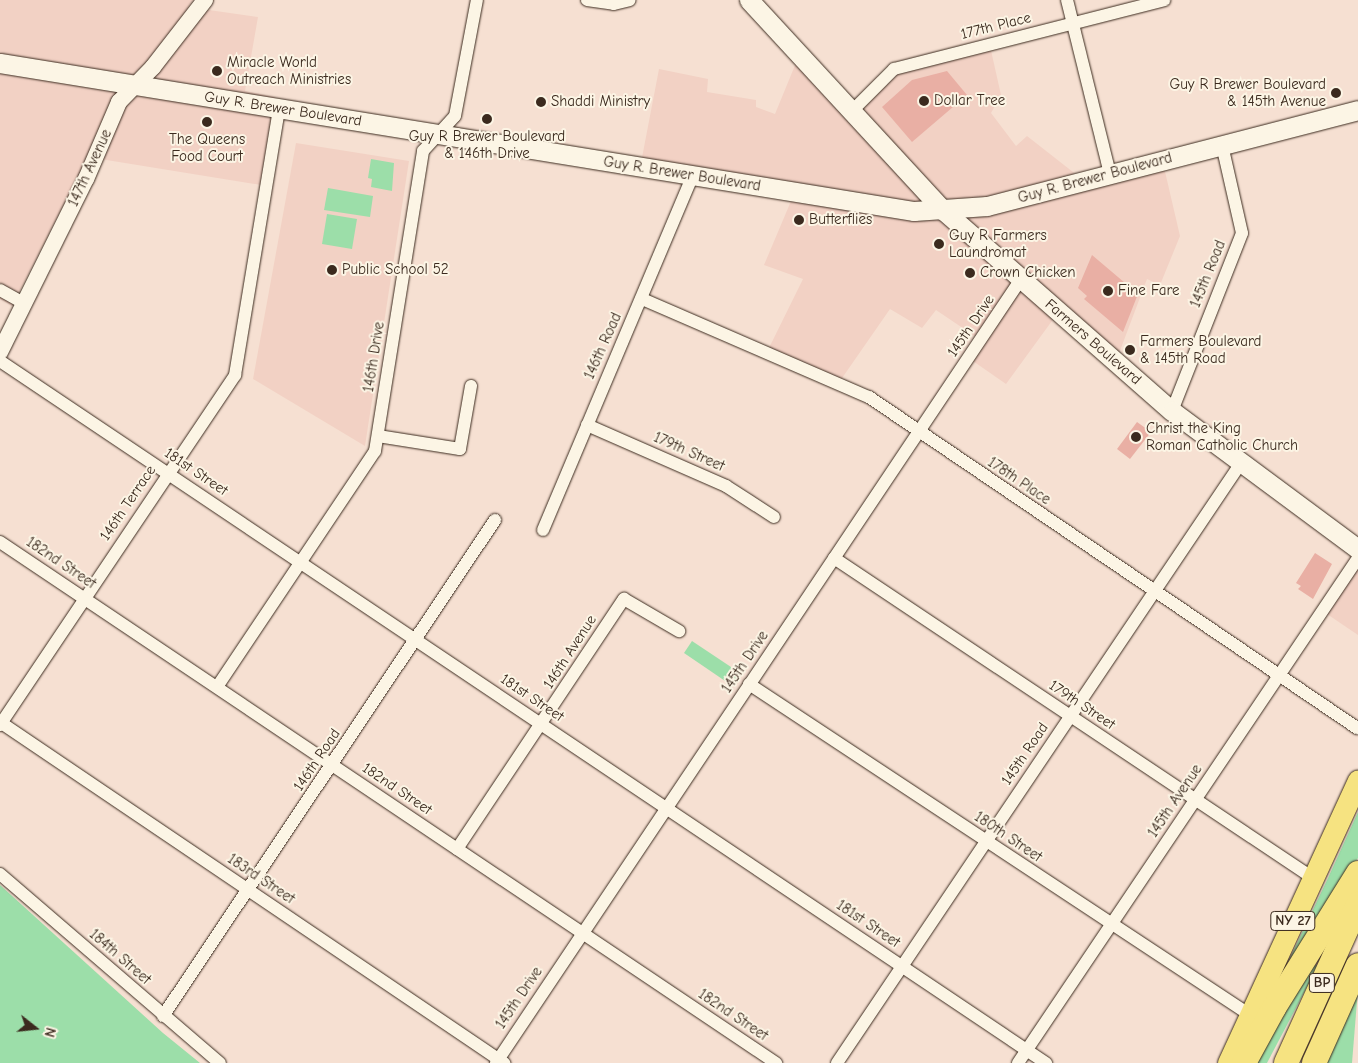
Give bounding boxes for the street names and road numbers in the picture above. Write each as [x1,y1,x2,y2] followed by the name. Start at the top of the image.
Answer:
[959,9,1033,43] street label: 177th Place
[203,88,363,130] street label: Guy R. Brewer Boulevard
[64,126,116,210] street label: 147th Avenue
[1016,149,1174,207] street label: Guy R. Brewer Boulevard
[602,153,762,195] street label: Guy R. Brewer Boulevard
[1186,238,1230,310] street label: 145th Road
[944,292,998,360] street label: 145th Drive
[1041,295,1145,389] street label: Farmers Boulevard
[580,310,626,382] street label: 146th Road
[360,321,388,393] street label: 146th Drive
[651,428,727,476] street label: 179th Street
[161,444,231,500] street label: 181st Street
[984,453,1054,509] street label: 178th Place
[96,462,160,544] street label: 146th Terrace
[23,533,99,593] street label: 182nd Street
[539,612,601,692] street label: 146th Avenue
[718,628,772,696] street label: 145th Drive
[497,670,567,726] street label: 181st Street
[1046,676,1118,734] street label: 179th Street
[998,720,1052,788] street label: 145th Road
[290,726,344,794] street label: 146th Road
[359,759,435,819] street label: 182nd Street
[1144,761,1206,841] street label: 145th Avenue
[971,808,1045,866] street label: 180th Street
[224,850,298,908] street label: 183rd Street
[833,896,903,952] street label: 181st Street
[1269,909,1317,932] road number: NY 27
[85,925,155,989] street label: 184th Street
[492,964,546,1032] street label: 145th Drive
[1308,971,1336,994] road number: BP
[695,985,771,1045] street label: 182nd Street

